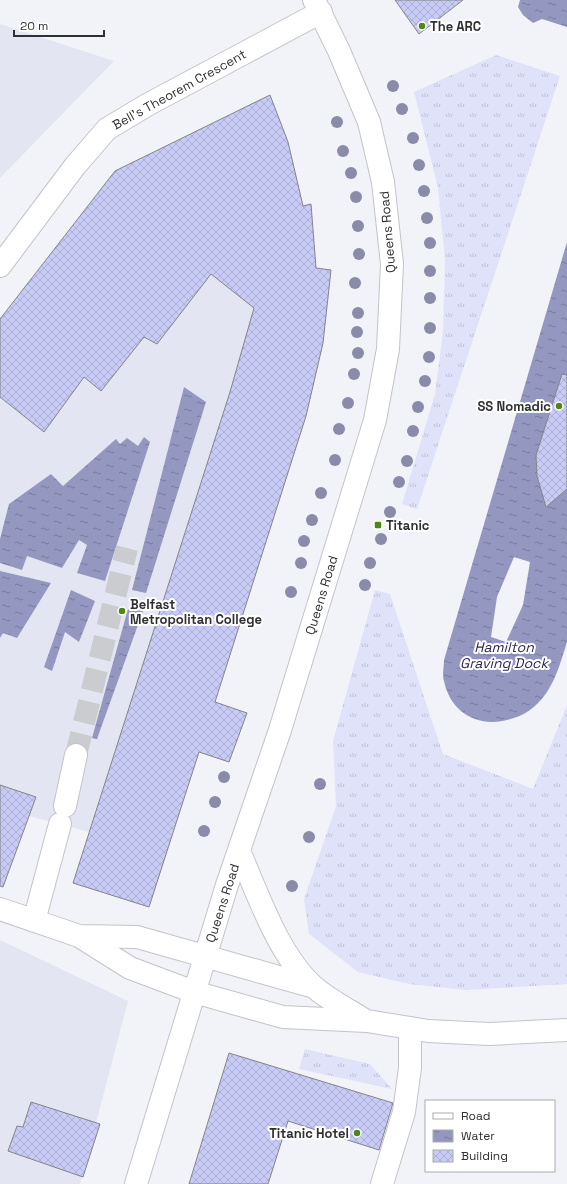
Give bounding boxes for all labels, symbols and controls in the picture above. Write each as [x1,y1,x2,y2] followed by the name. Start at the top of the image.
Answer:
[14,12,104,38] scale bar
[20,18,48,34] text: 20 m
[430,18,481,35] place label: The ARC
[417,21,427,31] marker: The ARC
[109,45,249,133] street label: Bell's Theorem Crescent
[375,190,400,274] street label: Queens Road
[477,398,551,415] place label: SS Nomadic
[554,401,564,411] marker: SS Nomadic
[386,517,430,534] place label: Titanic
[373,520,383,530] marker: Titanic
[301,553,342,637] street label: Queens Road
[130,596,262,628] place label: Belfast Metropolitan College
[117,606,127,616] marker: Belfast Metropolitan College
[460,638,549,672] water label: Hamilton Graving Dock
[202,861,243,945] street label: Queens Road
[425,1100,555,1172] legend
[461,1108,490,1124] text: Road
[269,1125,349,1142] place label: Titanic Hotel
[352,1128,362,1138] marker: Titanic Hotel
[461,1128,495,1144] text: Water
[461,1148,508,1164] text: Building

